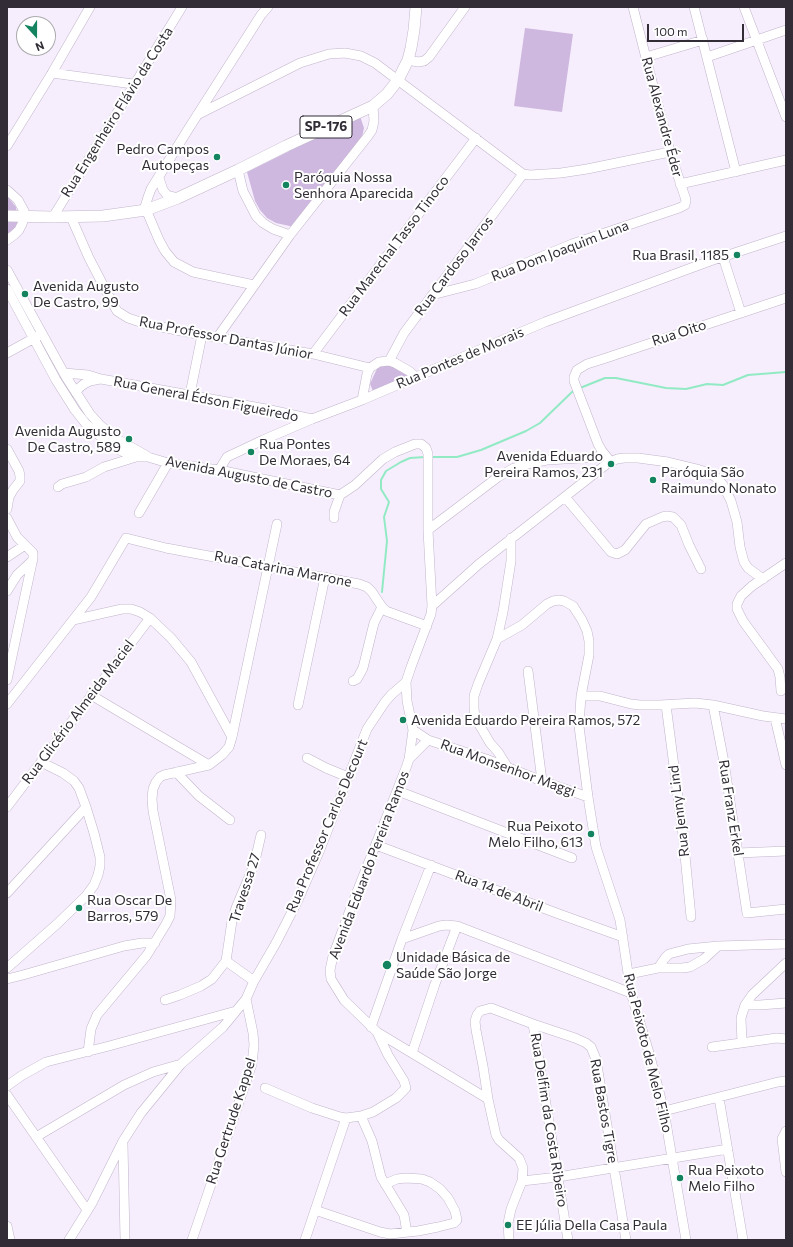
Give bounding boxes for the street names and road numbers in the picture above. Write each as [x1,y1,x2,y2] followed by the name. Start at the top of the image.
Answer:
[58,24,176,200] street label: Rua Engenheiro Flávio da Costa
[638,55,686,179] street label: Rua Alexandre Éder
[300,116,352,138] road number: SP-176
[336,172,452,320] street label: Rua Marechal Tasso Tinoco
[411,213,497,319] street label: Rua Cardoso Jarros
[489,217,631,285] street label: Rua Dom Joaquim Luna
[138,313,314,363] street label: Rua Professor Dantas Júnior
[650,316,708,350] street label: Rua Oito
[394,324,526,392] street label: Rua Pontes de Morais
[112,373,300,425] street label: Rua General Édson Figueiredo
[164,453,334,501] street label: Avenida Augusto de Castro
[213,547,353,591] street label: Rua Catarina Marrone
[18,637,138,787] street label: Rua Glicério Almeida Maciel
[438,736,578,800] street label: Rua Monsenhor Maggi
[283,737,371,915] street label: Rua Professor Carlos Decourt
[715,759,747,857] street label: Rua Franz Erkel
[665,764,693,858] street label: Rua Jenny Lind
[325,768,413,962] street label: Avenida Eduardo Pereira Ramos
[226,851,264,925] street label: Travessa 27
[453,866,545,916] street label: Rua 14 de Abril
[620,971,676,1135] street label: Rua Peixoto de Melo Filho
[527,1032,571,1208] street label: Rua Delfim da Costa Ribeiro
[203,1056,259,1186] street label: Rua Gertrude Kappel
[587,1058,621,1164] street label: Rua Bastos Tigre

